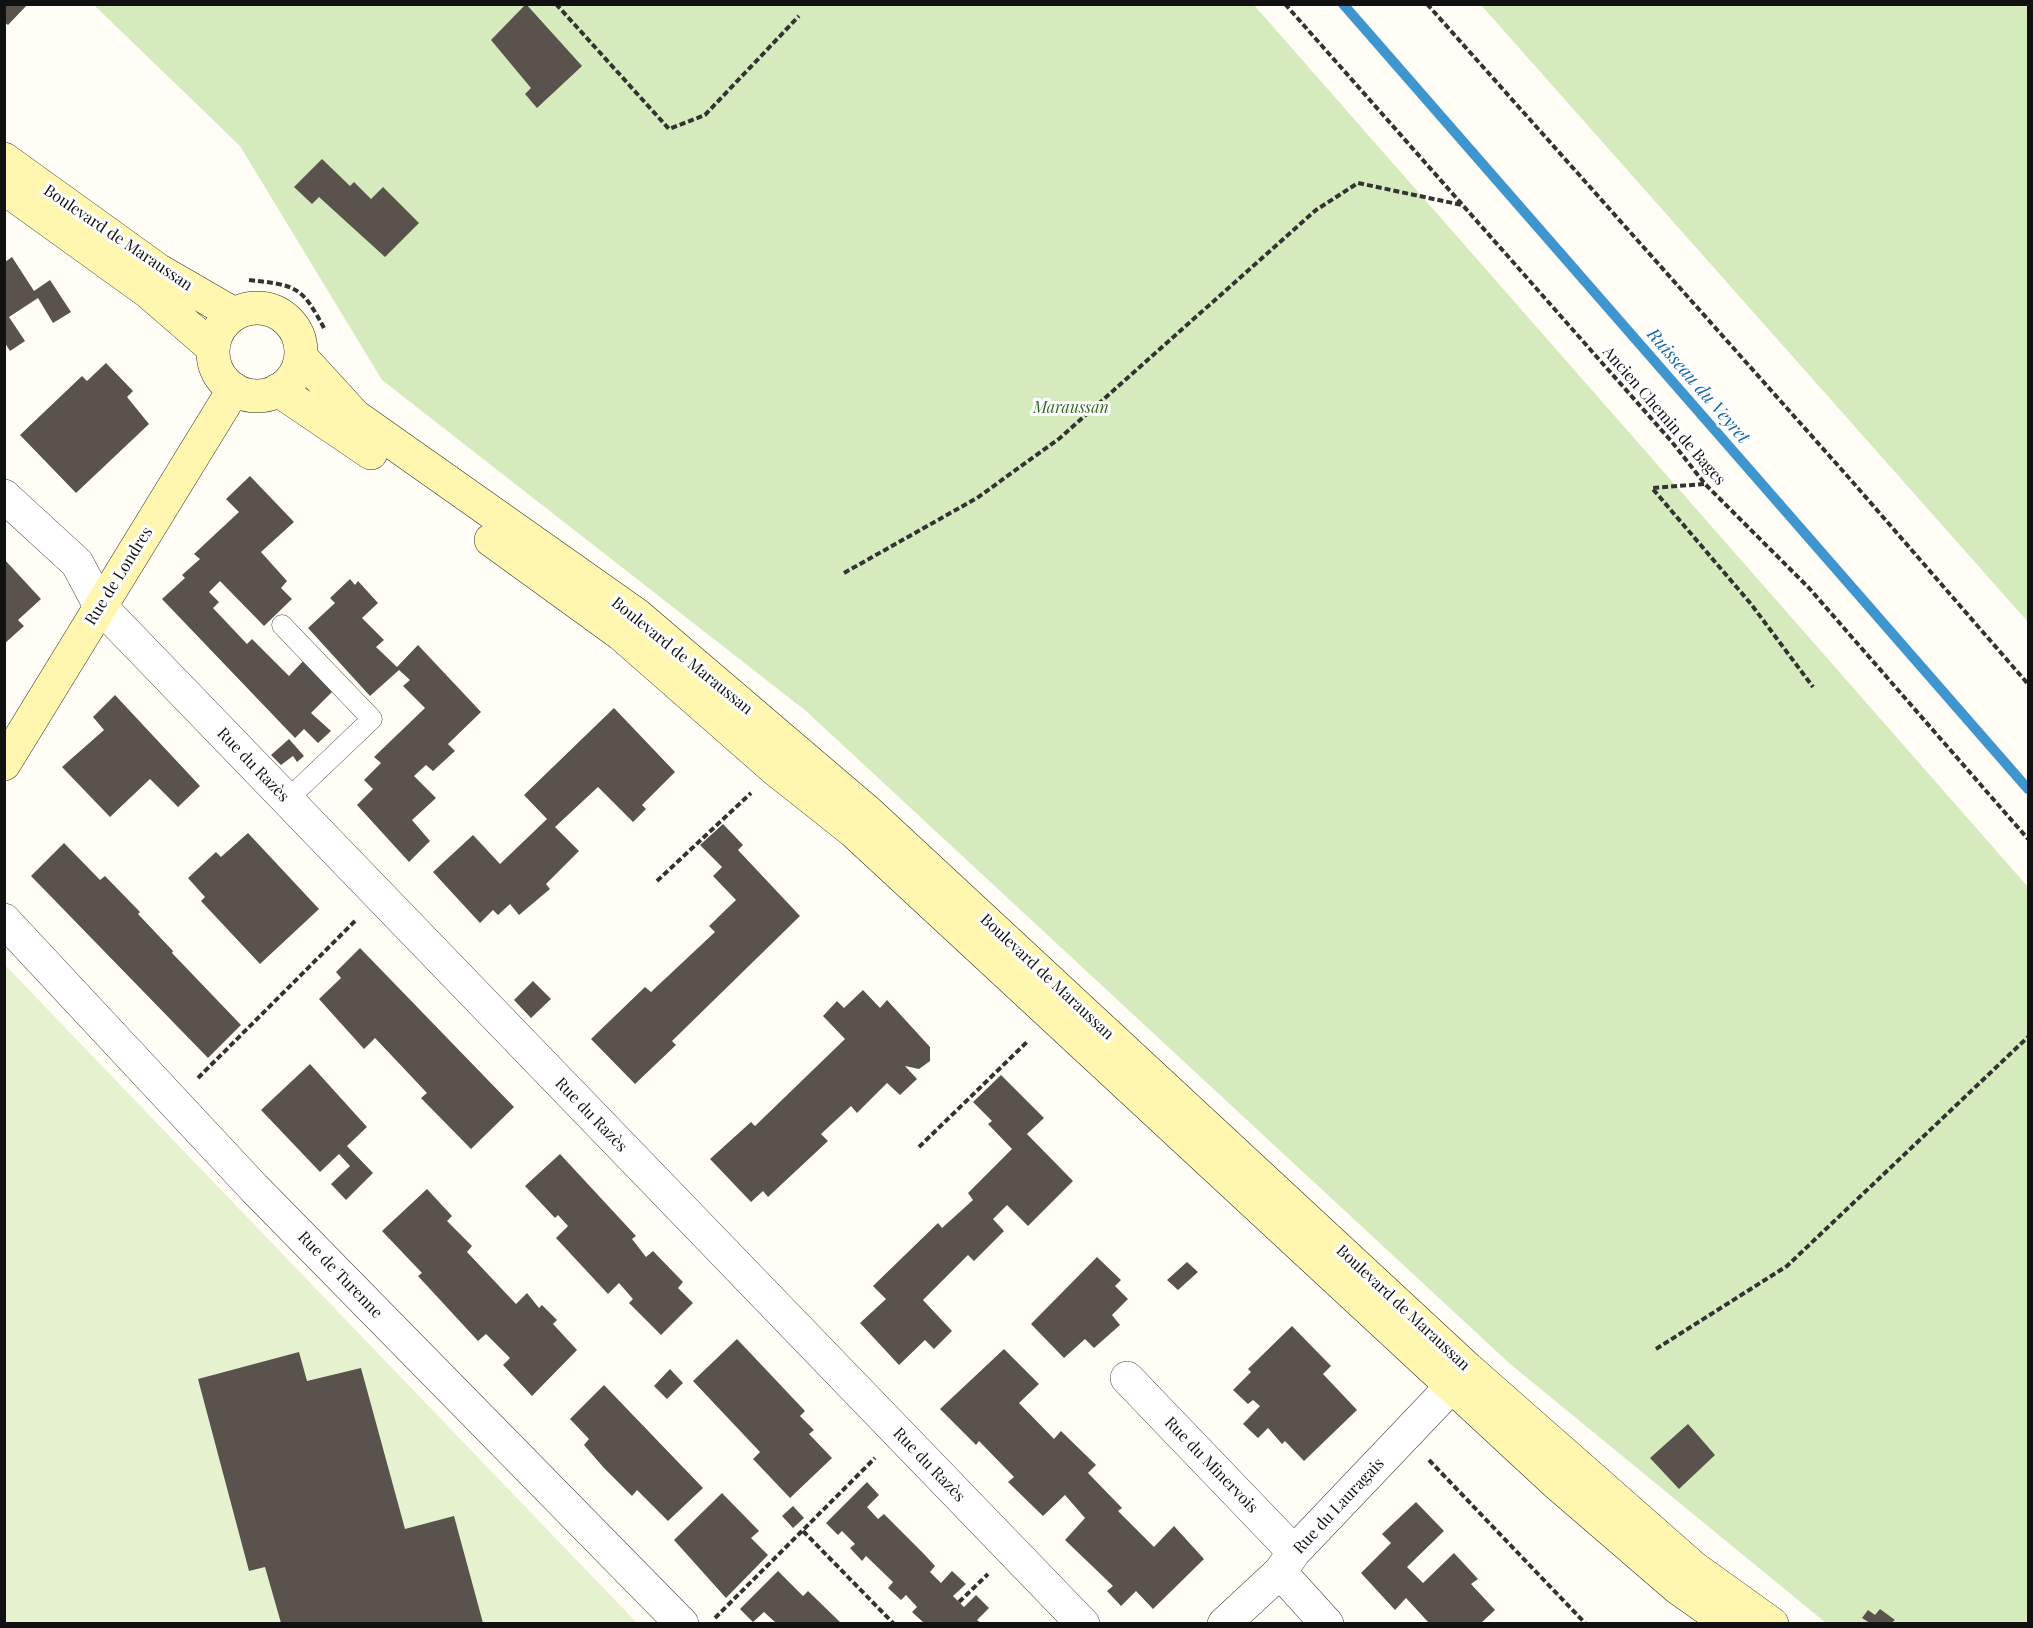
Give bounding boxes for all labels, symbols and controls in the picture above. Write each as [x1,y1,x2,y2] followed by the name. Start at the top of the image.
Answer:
[40,181,196,295] street label: Boulevard de Maraussan
[1642,324,1754,448] water label: Ruisseau du Veyret
[1599,343,1729,489] street label: Ancien Chemin de Bages
[1033,398,1109,418] park label: Maraussan
[81,523,157,629] street label: Rue de Londres
[608,593,756,719] street label: Boulevard de Maraussan
[213,724,293,806] street label: Rue du Razès
[976,910,1118,1044] street label: Boulevard de Maraussan
[551,1074,631,1156] street label: Rue du Razès
[294,1228,386,1322] street label: Rue de Turenne
[1332,1241,1474,1375] street label: Boulevard de Maraussan
[1160,1413,1262,1517] street label: Rue du Minervois
[889,1424,969,1506] street label: Rue du Razès
[1290,1454,1388,1558] street label: Rue du Lauragais

